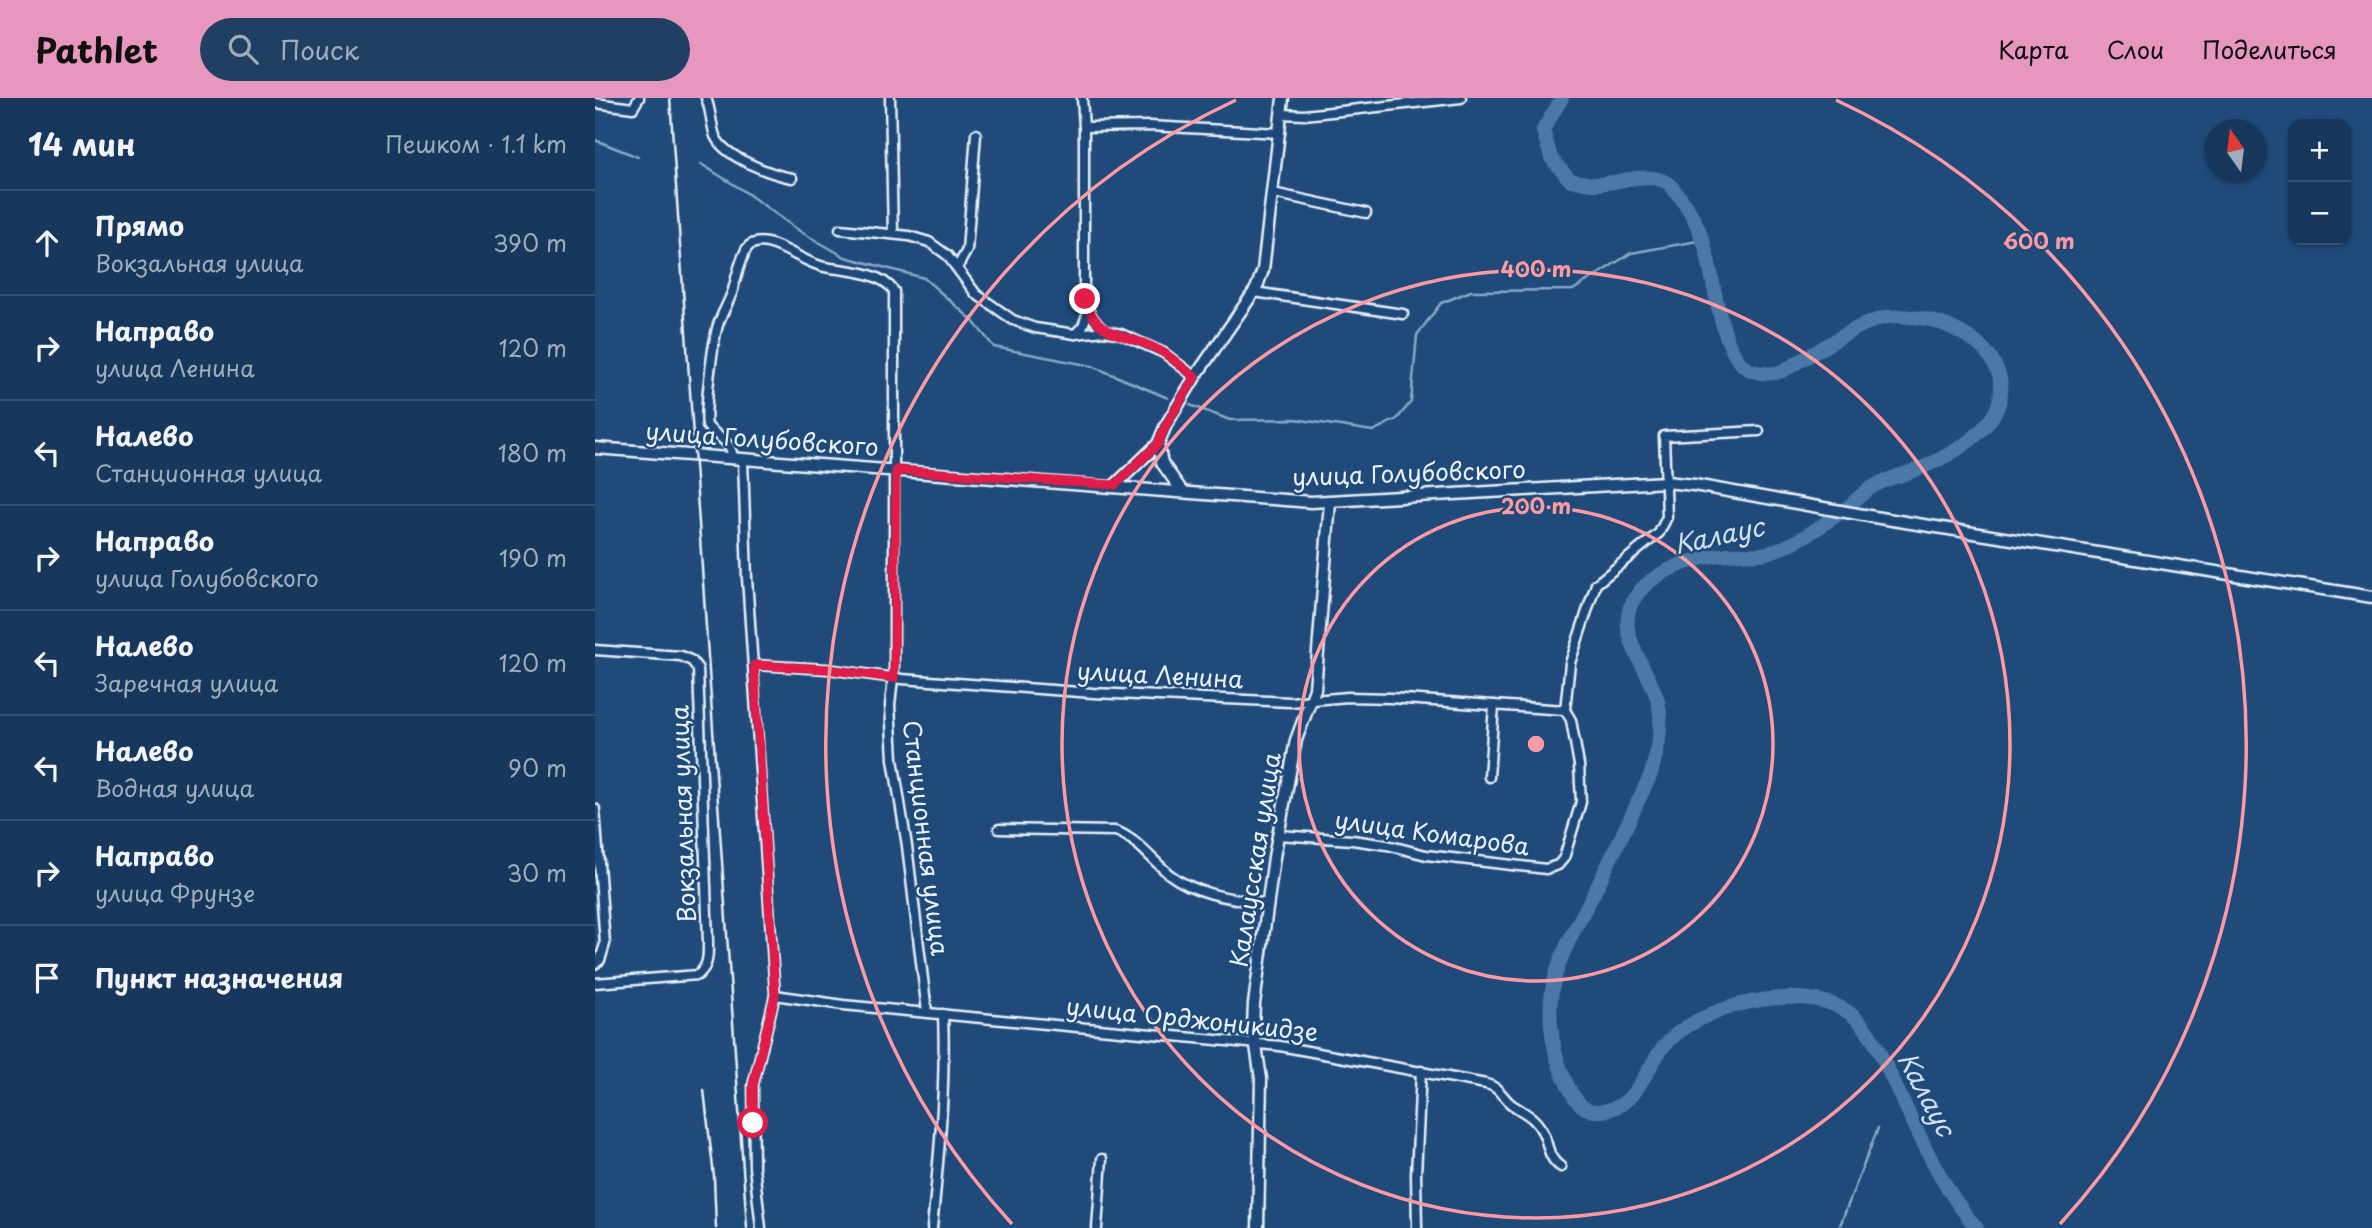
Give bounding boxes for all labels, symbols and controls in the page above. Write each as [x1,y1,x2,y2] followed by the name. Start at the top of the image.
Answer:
[200,18,690,81] search box
[35,24,158,74] text: Pathlet
[224,30,262,68] icon: search
[280,30,359,69] text: Поиск
[1998,31,2069,67] text: Карта
[2107,31,2164,67] text: Слои
[2202,31,2337,67] text: Поделиться
[2204,119,2267,182] north arrow
[2288,119,2351,245] map controls
[2288,119,2351,182] button: +
[28,121,135,166] text: 14 мин
[385,126,567,161] text: Пешком · 1.1 km
[2288,182,2351,245] button: −
[95,206,184,245] text: Прямо
[28,224,66,262] icon: ahead
[2003,224,2075,256] text: 600 m
[493,225,567,260] text: 390 m
[95,245,303,280] text: Вокзальная улица
[1501,252,1571,284] text: 400 m
[1069,283,1100,314] route end
[95,311,214,350] text: Направо
[28,329,66,367] icon: right
[499,330,567,365] text: 120 m
[95,350,255,385] text: улица Ленина
[644,412,880,464] street label: улица Голубовского
[95,416,193,455] text: Налево
[28,434,66,472] icon: left
[498,435,567,470] text: 180 m
[1292,450,1526,494] street label: улица Голубовского
[95,455,322,490] text: Станционная улица
[1501,489,1571,521] text: 200 m
[1670,505,1770,563] water label: Калаус
[95,521,214,560] text: Направо
[28,539,66,577] icon: right
[499,540,567,575] text: 190 m
[95,560,319,595] text: улица Голубовского
[95,626,193,665] text: Налево
[28,644,66,682] icon: left
[499,645,567,680] text: 120 m
[1076,652,1244,696] street label: улица Ленина
[95,665,278,700] text: Заречная улица
[660,705,704,923] street label: Вокзальная улица
[895,718,959,957] street label: Станционная улица
[95,731,193,770] text: Налево
[1524,732,1548,756] centre of rings
[28,749,66,787] icon: left
[508,750,567,785] text: 90 m
[1219,750,1289,970] street label: Калаусская улица
[95,770,254,805] text: Водная улица
[1333,801,1532,864] street label: улица Комарова
[95,836,214,875] text: Направо
[28,854,66,892] icon: right
[506,855,567,890] text: 30 m
[95,875,255,910] text: улица Фрунзе
[95,958,343,997] text: Пункт назначения
[28,959,66,997] icon: arrive
[1064,987,1320,1049] street label: улица Орджоникидзе
[1889,1044,1967,1145] water label: Калаус
[737,1107,768,1138] route start

